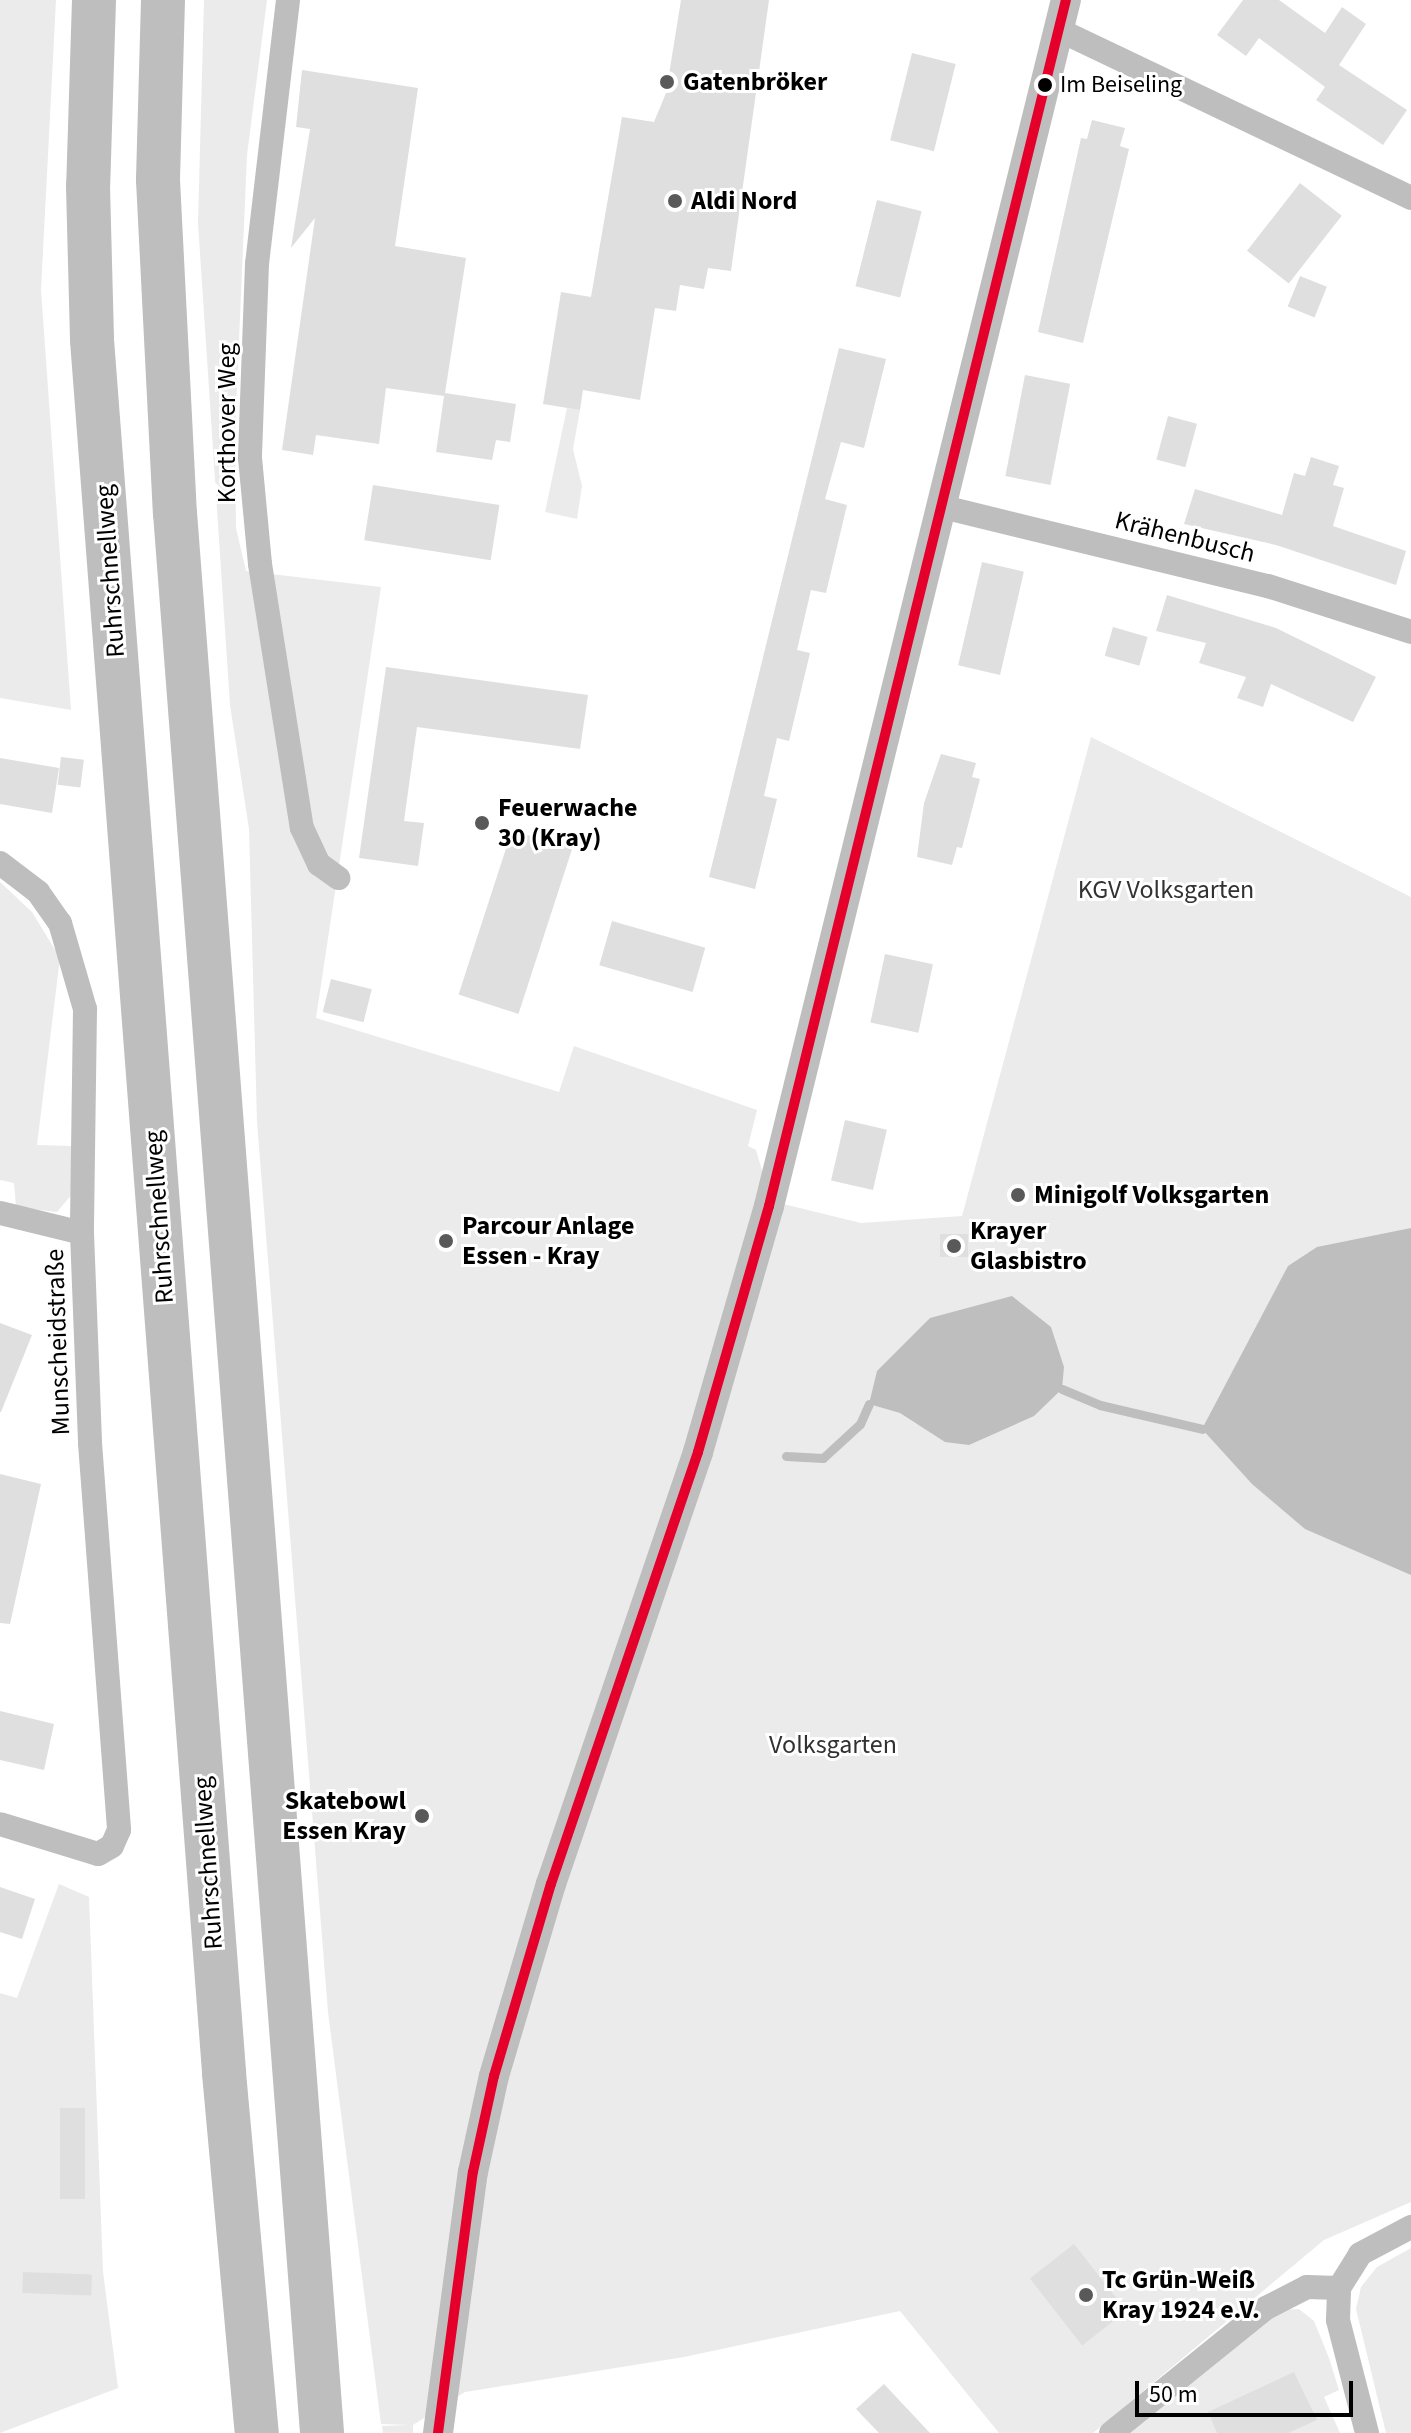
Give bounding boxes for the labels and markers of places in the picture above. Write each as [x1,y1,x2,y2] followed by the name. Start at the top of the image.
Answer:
[683,66,827,98] place label: Gatenbröker
[1060,71,1182,99] place label: Im Beiseling
[658,73,676,91] marker: Gatenbröker
[1037,77,1053,93] marker: Im Beiseling
[691,185,797,217] place label: Aldi Nord
[666,192,684,210] marker: Aldi Nord
[498,792,637,854] place label: Feuerwache 30 (Kray)
[473,814,491,832] marker: Feuerwache 30 (Kray)
[1034,1179,1269,1211] place label: Minigolf Volksgarten
[1009,1186,1027,1204] marker: Minigolf Volksgarten
[462,1210,634,1272] place label: Parcour Anlage Essen - Kray
[970,1215,1087,1276] place label: Krayer Glasbistro
[437,1232,455,1250] marker: Parcour Anlage Essen - Kray
[945,1237,963,1255] marker: Krayer Glasbistro
[282,1785,406,1846] place label: Skatebowl Essen Kray
[413,1807,431,1825] marker: Skatebowl Essen Kray
[1102,2264,1260,2326] place label: Tc Grün-Weiß Kray 1924 e.V.
[1077,2286,1095,2304] marker: Tc Grün-Weiß Kray 1924 e.V.

